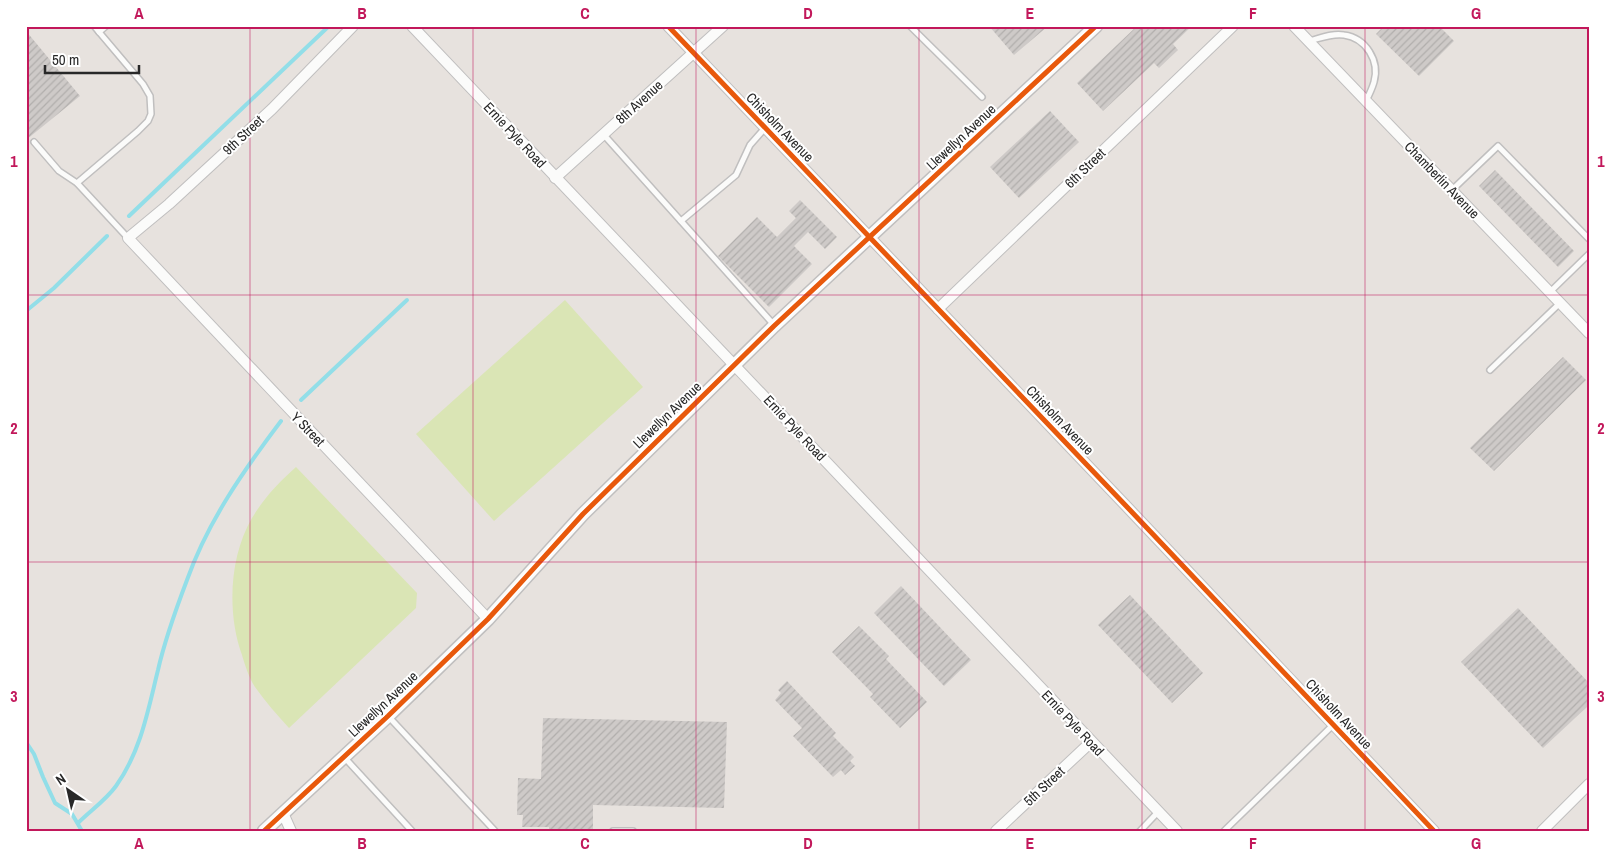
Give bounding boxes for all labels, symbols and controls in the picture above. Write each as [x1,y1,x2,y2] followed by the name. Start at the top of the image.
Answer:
[134,2,144,24] text: A
[357,2,367,24] text: B
[580,2,590,24] text: C
[803,2,813,24] text: D
[1026,2,1035,24] text: E
[1249,2,1257,24] text: F
[1471,2,1481,24] text: G
[45,42,139,74] scale bar
[52,49,79,70] text: 50 m
[612,76,666,128] street label: 8th Avenue
[742,88,818,166] street label: Chisholm Avenue
[480,98,550,172] street label: Ernie Pyle Road
[922,100,1000,174] street label: Llewellyn Avenue
[219,111,267,159] street label: 9th Street
[1401,138,1483,222] street label: Chamberlin Avenue
[1061,144,1109,192] street label: 6th Street
[10,150,18,172] text: 1
[1597,150,1605,172] text: 1
[629,378,705,452] street label: Llewellyn Avenue
[1022,381,1098,459] street label: Chisholm Avenue
[760,391,830,465] street label: Ernie Pyle Road
[287,408,329,450] street label: Y Street
[10,417,18,439] text: 2
[1597,417,1605,439] text: 2
[344,667,422,741] street label: Llewellyn Avenue
[1302,675,1376,753] street label: Chisholm Avenue
[10,685,18,707] text: 3
[1597,685,1605,707] text: 3
[1038,686,1108,760] street label: Ernie Pyle Road
[1020,762,1068,810] street label: 5th Street
[42,764,92,814] north arrow
[52,769,69,789] text: N
[134,832,144,854] text: A
[357,832,367,854] text: B
[580,832,590,854] text: C
[803,832,813,854] text: D
[1026,832,1035,854] text: E
[1249,832,1257,854] text: F
[1471,832,1481,854] text: G

